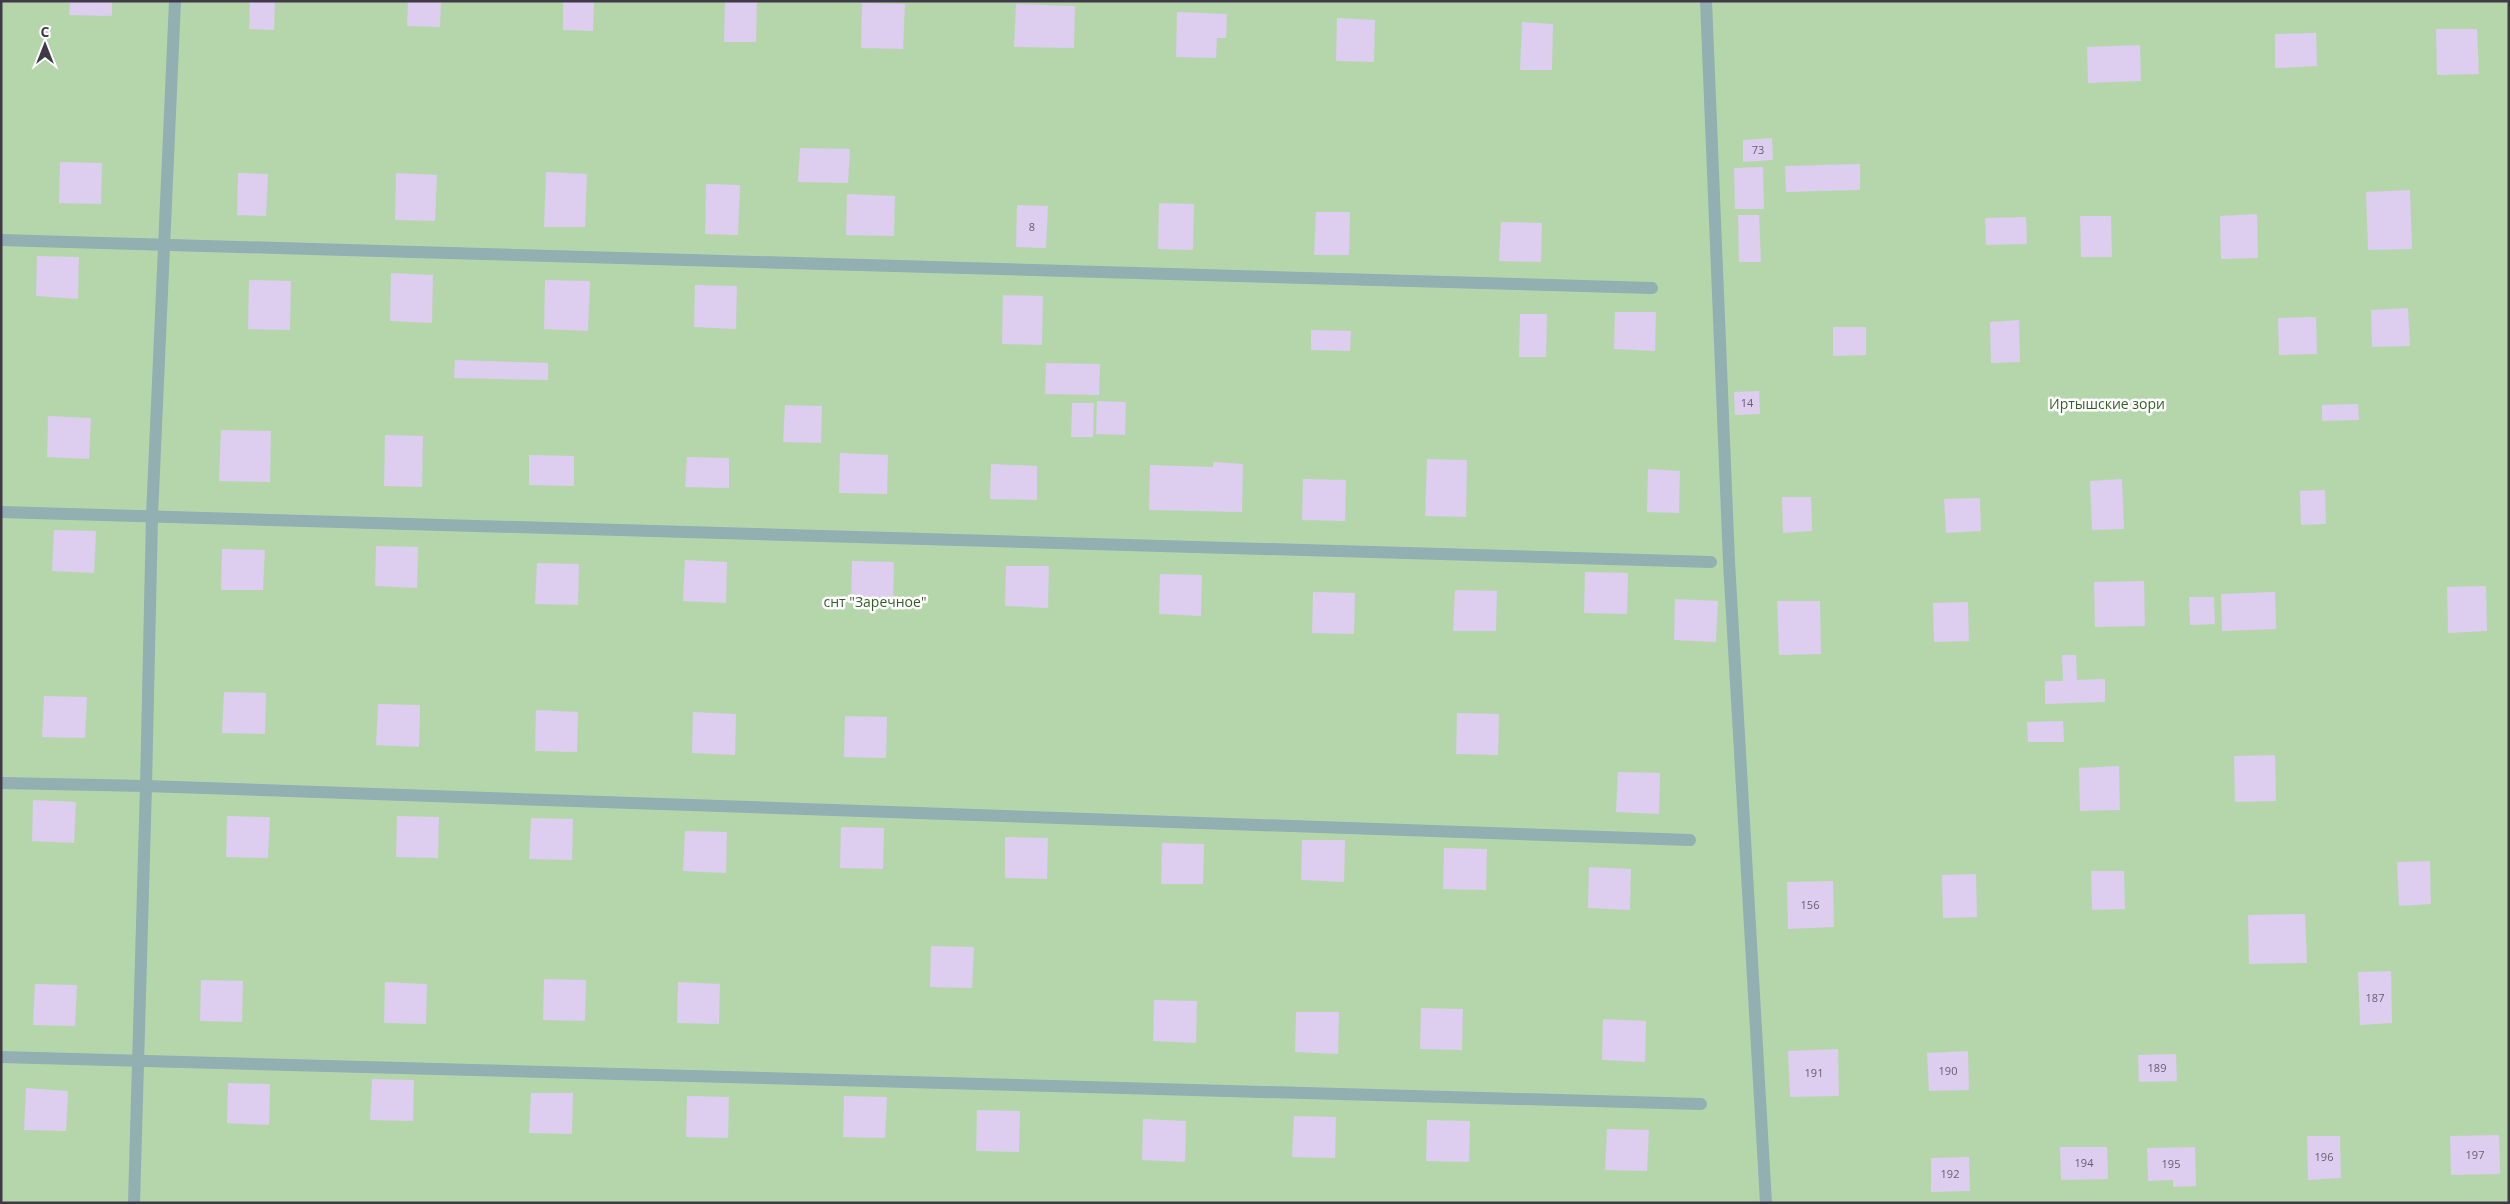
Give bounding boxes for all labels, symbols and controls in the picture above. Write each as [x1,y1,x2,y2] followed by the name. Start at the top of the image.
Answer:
[20,20,70,70] north arrow
[41,22,50,41] text: С
[1752,142,1764,157] house number: 73
[1029,219,1035,234] house number: 8
[2049,394,2165,413] park label: Иртышские зори
[1741,395,1754,410] house number: 14
[824,592,926,611] park label: снт "Заречное"
[1801,897,1819,912] house number: 156
[2366,990,2384,1005] house number: 187
[2148,1060,2166,1075] house number: 189
[1939,1063,1957,1078] house number: 190
[1805,1065,1823,1080] house number: 191
[2466,1147,2484,1162] house number: 197
[2315,1149,2333,1164] house number: 196
[2075,1155,2094,1170] house number: 194
[2162,1156,2180,1171] house number: 195
[1941,1166,1959,1181] house number: 192

